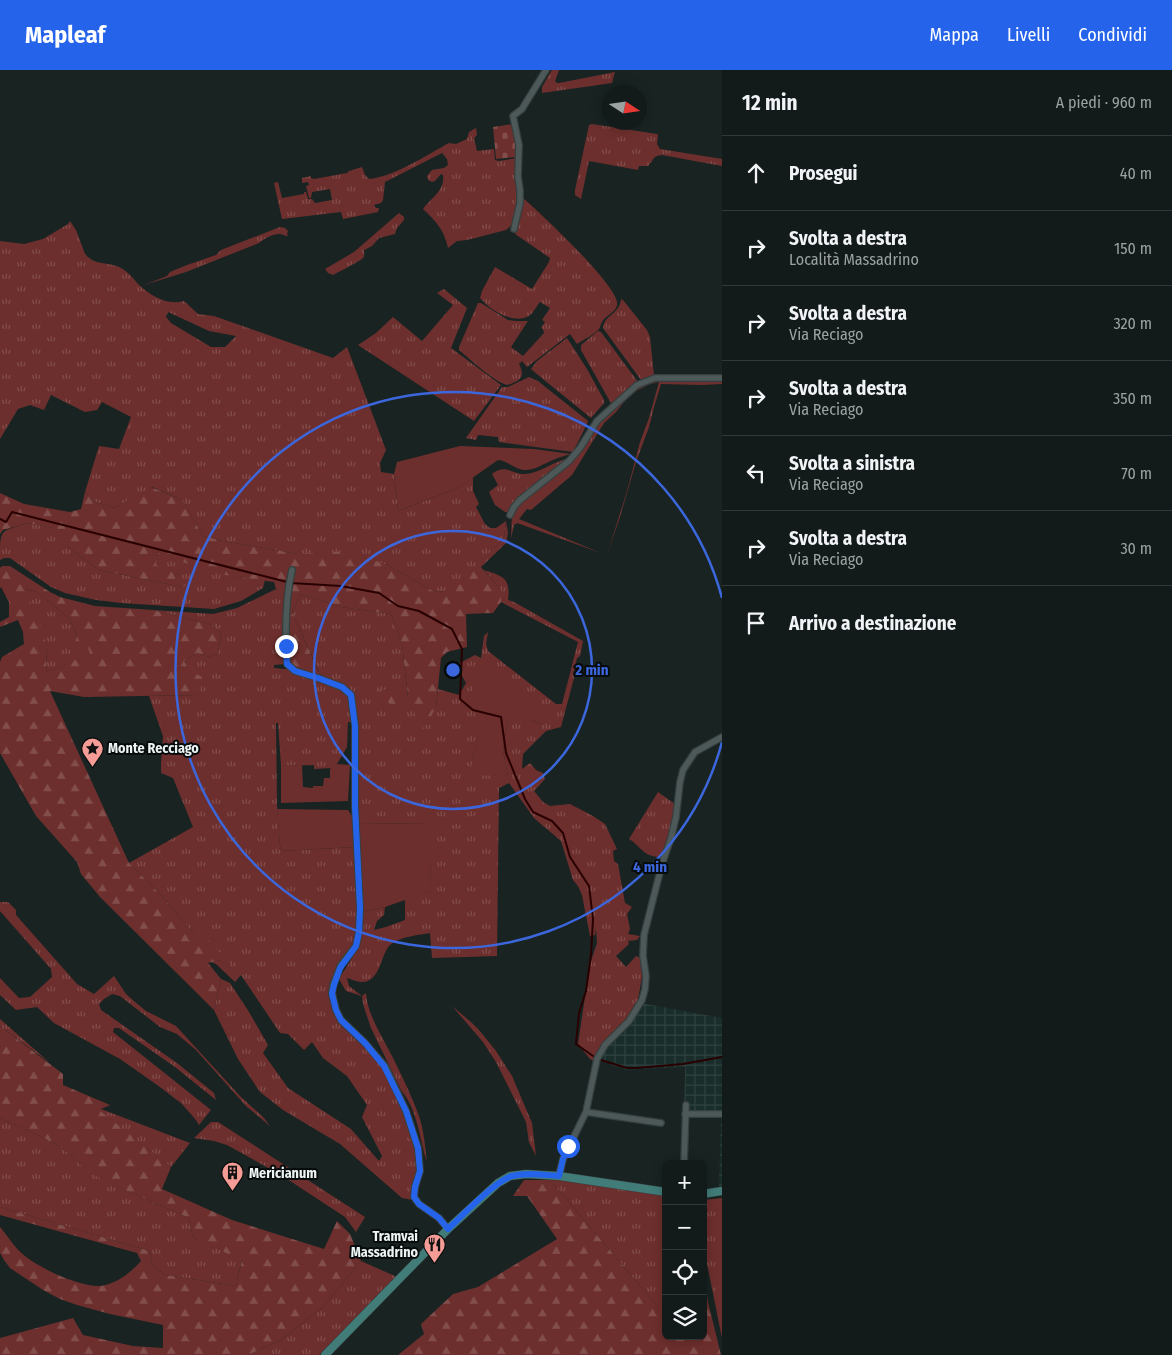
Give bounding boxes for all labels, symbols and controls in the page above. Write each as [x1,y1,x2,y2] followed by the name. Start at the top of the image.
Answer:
[25,21,105,49] text: Mapleaf
[930,24,979,46] text: Mappa
[1007,24,1050,46] text: Livelli
[1078,24,1147,46] text: Condividi
[602,85,647,130] north arrow
[742,90,797,116] text: 12 min
[1056,93,1152,112] text: A piedi · 960 m
[742,159,770,187] icon: ahead
[789,162,858,185] text: Prosegui
[1120,164,1152,183] text: 40 m
[789,227,907,250] text: Svolta a destra
[742,234,770,262] icon: right
[1114,239,1152,258] text: 150 m
[789,250,919,269] text: Località Massadrino
[789,302,907,325] text: Svolta a destra
[742,309,770,337] icon: right
[1113,314,1152,333] text: 320 m
[789,325,863,344] text: Via Reciago
[789,377,907,400] text: Svolta a destra
[742,384,770,412] icon: right
[1113,389,1152,408] text: 350 m
[789,400,863,419] text: Via Reciago
[789,452,915,475] text: Svolta a sinistra
[742,459,770,487] icon: left
[1121,464,1152,483] text: 70 m
[789,475,863,494] text: Via Reciago
[789,527,907,550] text: Svolta a destra
[742,534,770,562] icon: right
[1120,539,1152,558] text: 30 m
[789,550,863,569] text: Via Reciago
[742,609,770,637] icon: arrive
[789,612,956,635] text: Arrivo a destinazione
[275,635,298,658] route end
[444,661,462,679] centre of rings
[574,661,609,679] text: 2 min
[80,736,104,767] place icon: Monte Recciago
[108,740,199,757] place label: Monte Recciago
[633,858,667,876] text: 4 min
[557,1135,580,1158] route start
[662,1160,707,1340] map controls
[662,1160,707,1205] button: +
[221,1161,245,1192] building icon: Mericianum
[249,1165,317,1182] place label: Mericianum
[662,1205,707,1250] button: −
[351,1228,419,1261] place label: Tramvai Massadrino
[422,1232,446,1263] restaurant icon: Tramvai Massadrino
[662,1250,707,1295] button: locate
[662,1295,707,1340] button: layers

